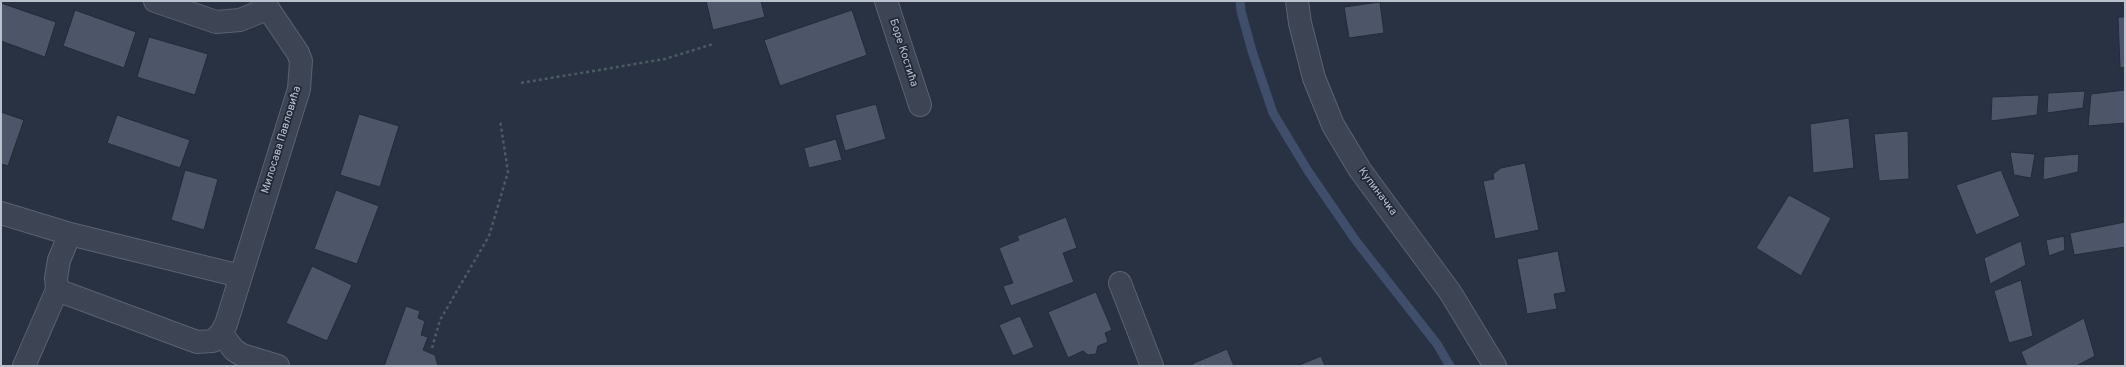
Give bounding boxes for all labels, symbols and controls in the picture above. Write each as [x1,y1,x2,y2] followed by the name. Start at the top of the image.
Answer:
[886,17,920,89] street label: Боре Костића
[259,85,305,195] street label: Милосава Павловића
[1355,165,1399,219] street label: Купиначка

